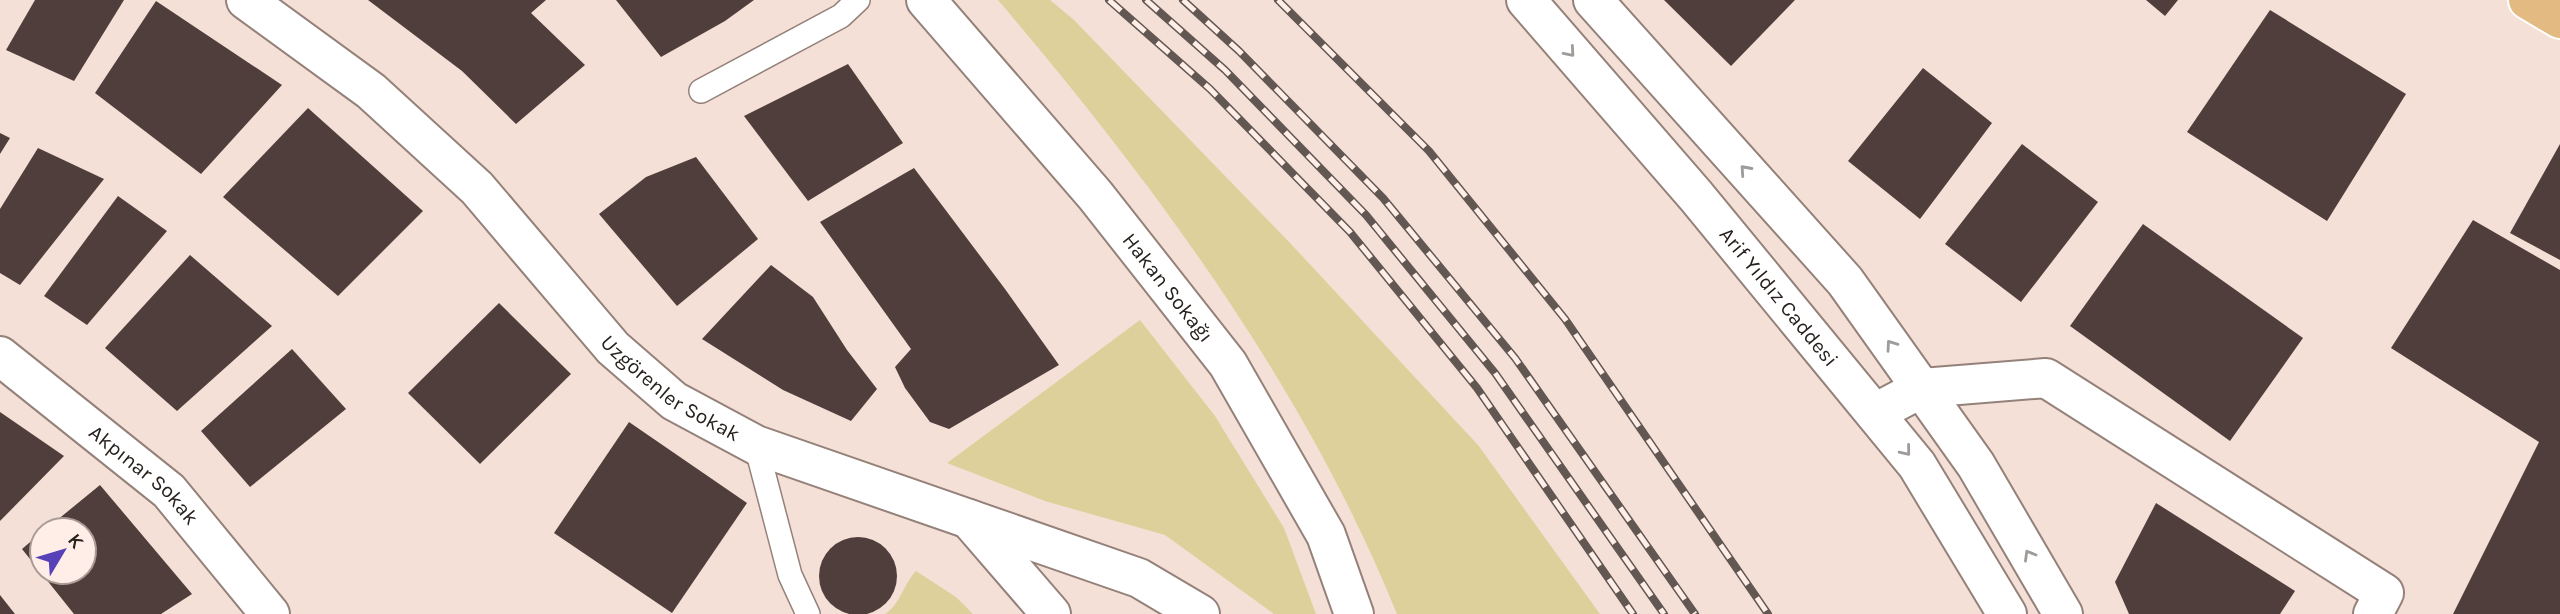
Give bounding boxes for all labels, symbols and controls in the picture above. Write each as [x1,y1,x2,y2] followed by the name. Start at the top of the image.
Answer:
[1562,43,1575,56] one-way arrow
[1741,165,1754,178] one-way arrow
[1715,222,1843,371] street label: Arif Yıldız Caddesi
[1118,228,1218,347] street label: Hakan Sokağı
[596,331,744,446] street label: Uzgörenler Sokak
[1887,340,1899,353] one-way arrow
[84,420,204,530] street label: Akpınar Sokak
[1897,444,1910,456] one-way arrow
[28,516,98,586] north arrow
[63,529,88,553] text: K
[2024,550,2037,563] one-way arrow

